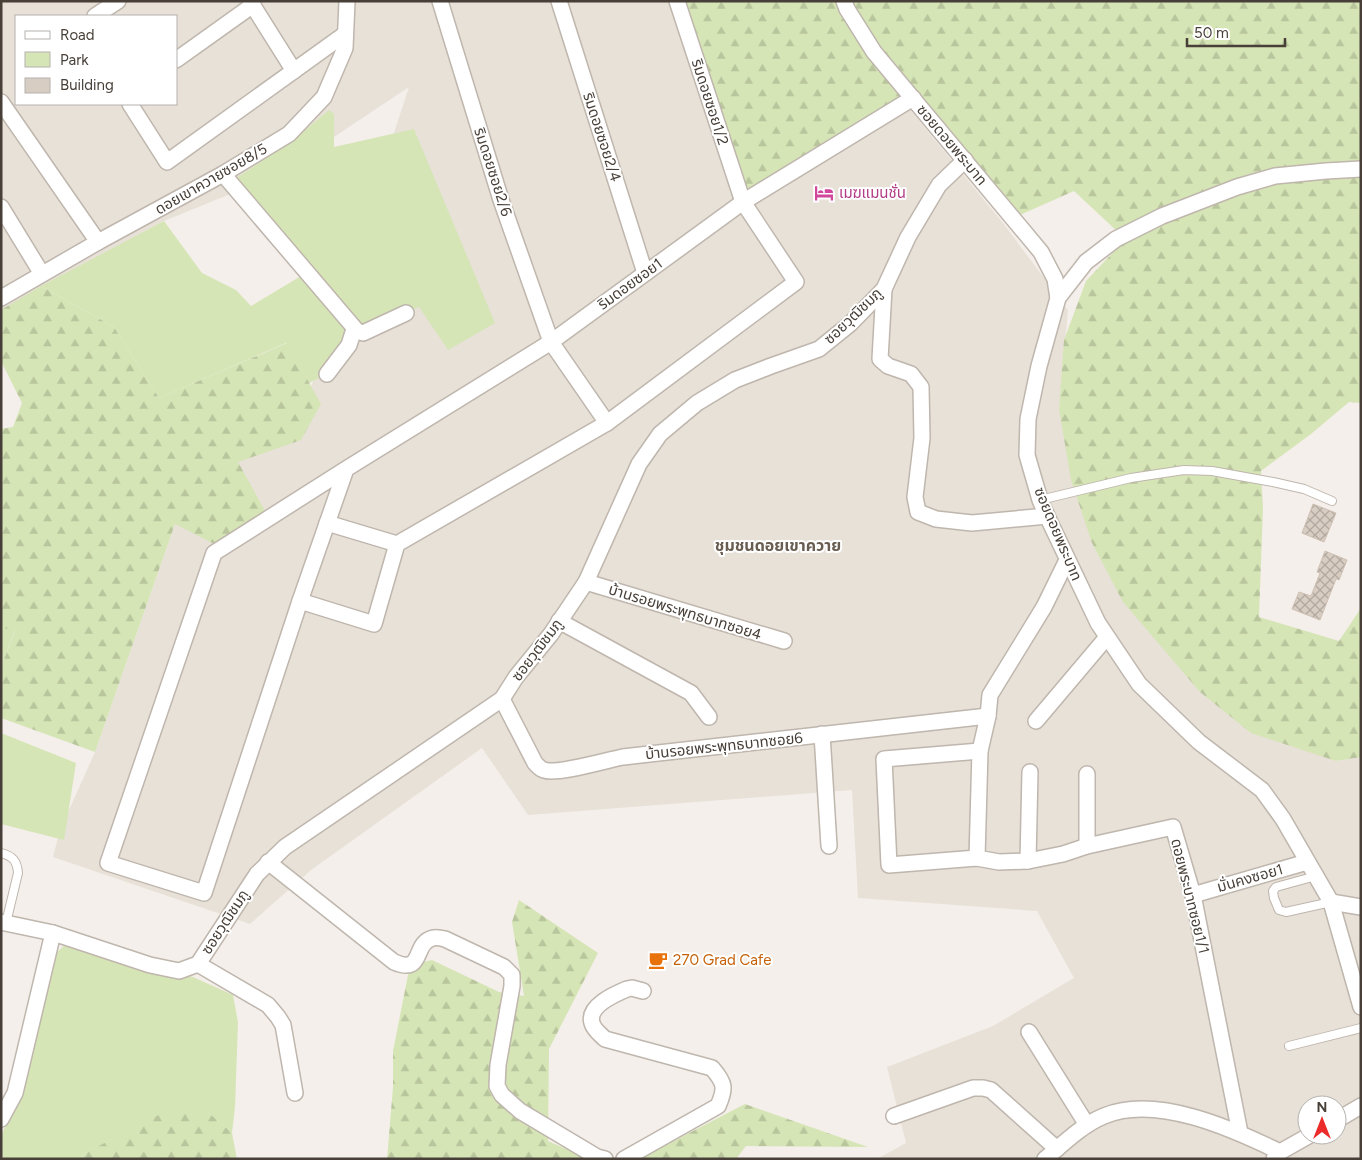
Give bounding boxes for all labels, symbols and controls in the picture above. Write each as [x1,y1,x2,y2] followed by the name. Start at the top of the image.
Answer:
[15,15,178,105] legend
[1187,15,1284,47] scale bar
[1194,24,1229,42] text: 50 m
[60,26,95,44] text: Road
[60,51,89,69] text: Park
[688,57,732,147] street label: ริมดอยซอย1/2
[60,76,114,94] text: Building
[579,90,625,184] street label: ริมดอยซอย2/4
[913,101,991,189] street label: ซอยดอยพระบาท
[470,126,516,219] street label: ริมดอยซอย2/6
[152,140,270,218] street label: ดอยเขาควายซอย8/5
[813,182,835,204] hotel icon: เมฆแมนชั่น
[839,183,906,202] place label: เมฆแมนชั่น
[594,255,666,313] street label: ริมดอยซอย1
[820,284,886,348] street label: ซอยวุฒิชมภู
[1030,485,1086,583] street label: ซอยดอยพระบาท
[715,536,841,555] district label: ชุมชนดอยเขาควาย
[606,580,764,644] street label: บ้านรอยพระพุทธบาทซอย4
[508,615,566,685] street label: ซอยวุฒิชมภู
[644,729,804,763] street label: บ้านรอยพระพุทธบาทซอย6
[1167,837,1213,955] street label: ดอยพระบาทซอย1/1
[1215,859,1285,896] street label: มั่นคงซอย1
[197,886,253,958] street label: ซอยวุฒิชมภู
[647,949,669,971] cafe icon: 270 Grad Cafe
[673,951,772,969] place label: 270 Grad Cafe
[1297,1095,1347,1145] north arrow
[1317,1099,1327,1116] text: N

